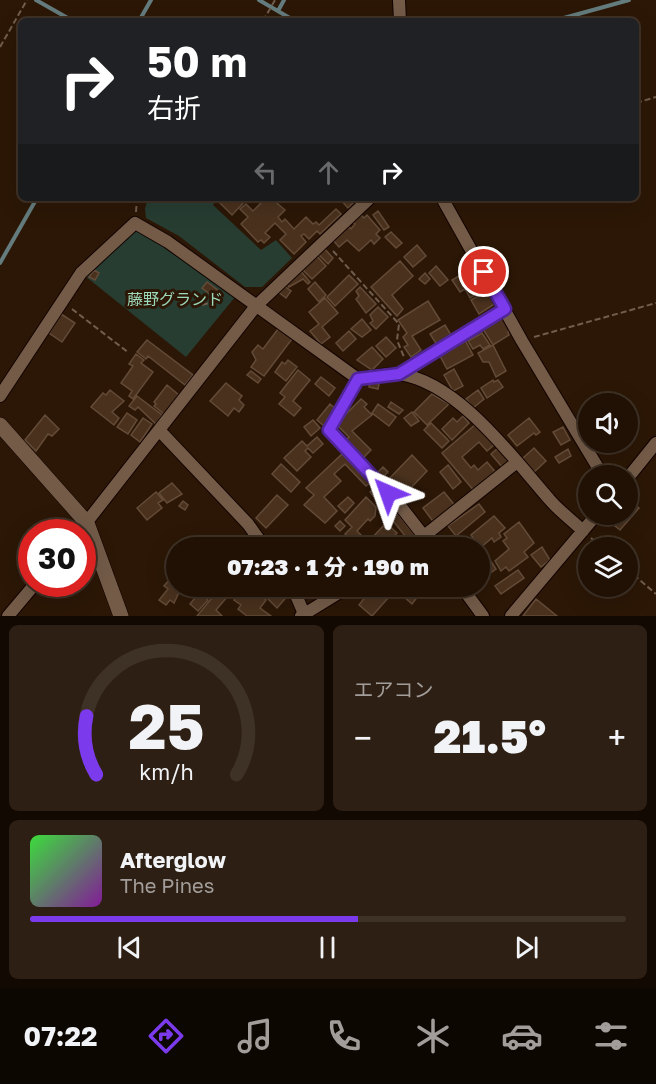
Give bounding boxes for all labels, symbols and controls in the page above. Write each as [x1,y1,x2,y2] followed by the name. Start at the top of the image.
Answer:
[147,36,247,86] text: 50 m
[48,42,126,120] icon: right
[147,92,201,124] text: 右折
[249,156,282,189] icon: left
[312,156,345,189] icon: ahead
[375,156,408,189] icon: right
[458,246,509,297] pin
[467,255,500,288] icon: arrive
[127,289,223,309] park label: 藤野グランド
[578,393,638,597] map controls
[578,393,638,453] button: sound
[356,461,420,525] position arrow
[578,465,638,525] button: search
[18,519,96,597] speed limit sign: 30
[578,537,638,597] button: layers
[227,553,429,580] text: 07:23 · 1 分 · 190 m
[354,677,434,701] text: エアコン
[128,688,204,763] text: 25
[434,709,546,763] text: 21.5°
[354,718,372,757] text: −
[608,718,626,757] text: +
[139,759,194,785] text: km/h
[120,846,226,873] text: Afterglow
[120,873,214,897] text: The Pines
[113,931,146,964] icon: previous
[311,931,344,964] icon: pause
[510,931,543,964] icon: next
[145,1015,187,1057] icon: directions
[234,1015,276,1057] icon: music
[323,1015,365,1057] icon: phone
[412,1015,454,1057] icon: climate
[501,1015,543,1057] icon: car
[590,1015,632,1057] icon: filters
[24,1020,97,1052] text: 07:22

